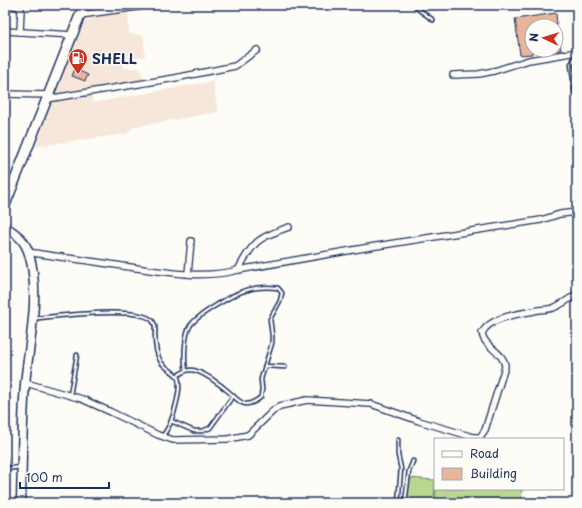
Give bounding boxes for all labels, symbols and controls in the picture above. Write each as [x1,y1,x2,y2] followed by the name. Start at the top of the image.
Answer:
[524,18,564,58] north arrow
[525,32,542,42] text: N
[67,47,89,75] fuel station icon: SHELL
[92,48,137,69] place label: SHELL
[434,438,564,490] legend
[470,444,499,462] text: Road
[20,464,109,490] scale bar
[470,464,517,482] text: Building
[26,468,63,486] text: 100 m

